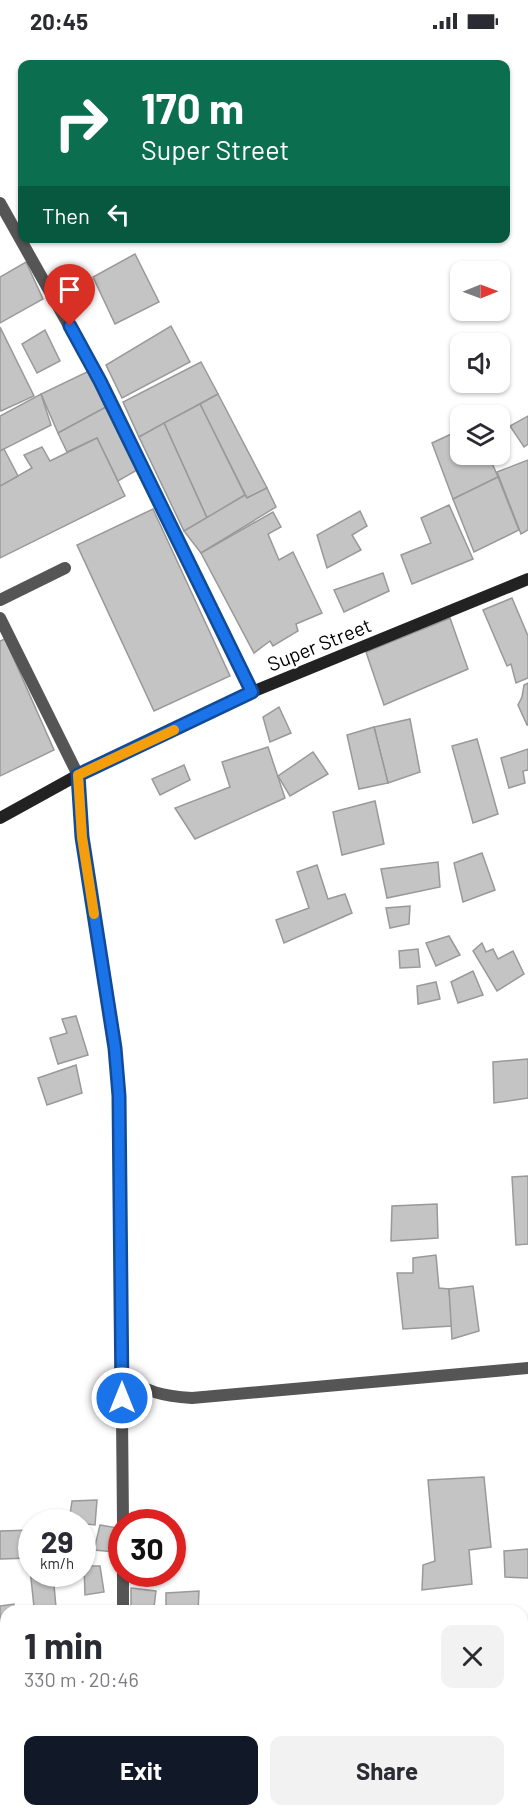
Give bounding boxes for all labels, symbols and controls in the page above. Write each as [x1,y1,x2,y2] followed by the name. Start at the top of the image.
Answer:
[30,8,88,34] text: 20:45
[141,82,244,132] text: 170 m
[42,84,120,162] icon: right
[141,133,289,165] text: Super Street
[102,198,135,231] icon: left
[42,202,90,228] text: Then
[450,261,510,321] north arrow
[450,261,510,465] map controls
[44,264,95,326] pin
[53,273,86,306] icon: arrive
[450,333,510,393] button: sound
[450,405,510,465] button: layers
[264,612,374,676] street label: Super Street
[90,1366,154,1430] position arrow
[108,1509,186,1587] speed limit sign: 30
[41,1523,73,1559] text: 29
[40,1554,74,1572] text: km/h
[24,1623,103,1666] text: 1 min
[441,1625,504,1688] button: close
[24,1667,139,1691] text: 330 m · 20:46
[24,1736,258,1805] button: Exit
[270,1736,504,1805] button: Share

